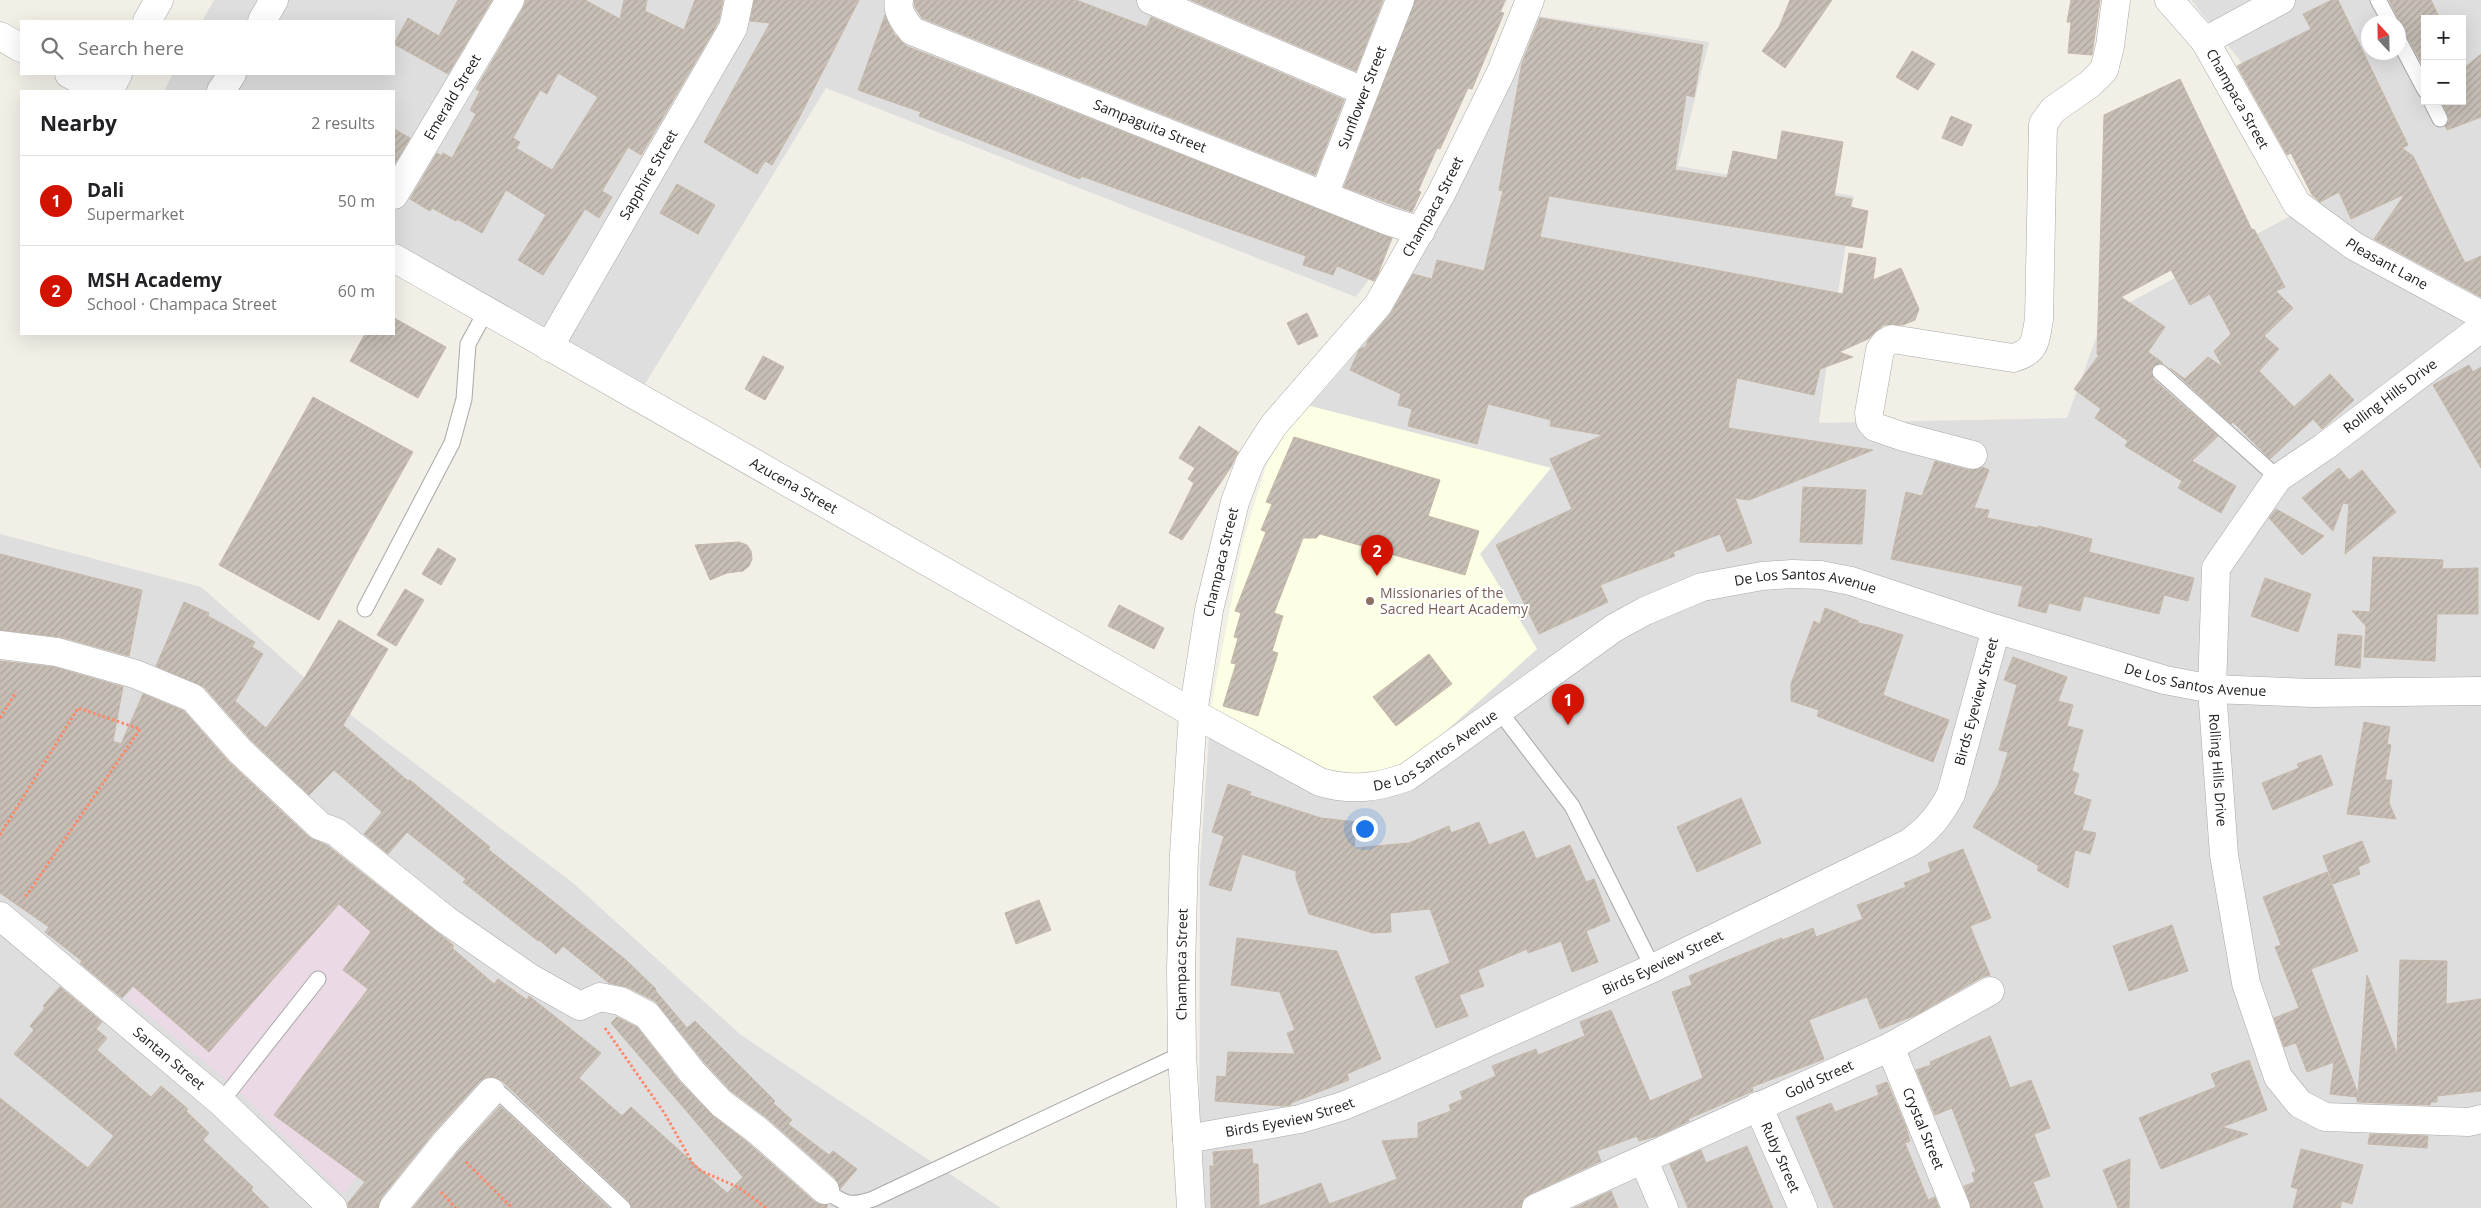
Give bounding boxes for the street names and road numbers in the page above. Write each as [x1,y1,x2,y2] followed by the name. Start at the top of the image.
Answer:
[1333,43,1390,151] street label: Sunflower Street
[2202,45,2274,152] street label: Champaca Street
[419,50,485,143] street label: Emerald Street
[1091,94,1209,157] street label: Sampaguita Street
[614,126,682,223] street label: Sapphire Street
[1397,153,1467,260] street label: Champaca Street
[2342,233,2432,294] street label: Pleasant Lane
[2339,354,2441,437] street label: Rolling Hills Drive
[747,453,841,518] street label: Azucena Street
[1198,505,1242,618] street label: Champaca Street
[1732,564,1879,598] street label: De Los Santos Avenue
[1949,635,2002,768] street label: Birds Eyeview Street
[2122,658,2267,700] street label: De Los Santos Avenue
[1371,705,1501,795] street label: De Los Santos Avenue
[2205,713,2232,827] street label: Rolling Hills Drive
[1171,908,1192,1020] street label: Champaca Street
[1599,925,1726,999] street label: Birds Eyeview Street
[130,1022,209,1094] street label: Santan Street
[1781,1055,1856,1103] street label: Gold Street
[1898,1084,1949,1172] street label: Crystal Street
[1224,1092,1357,1141] street label: Birds Eyeview Street
[1757,1119,1805,1195] street label: Ruby Street

